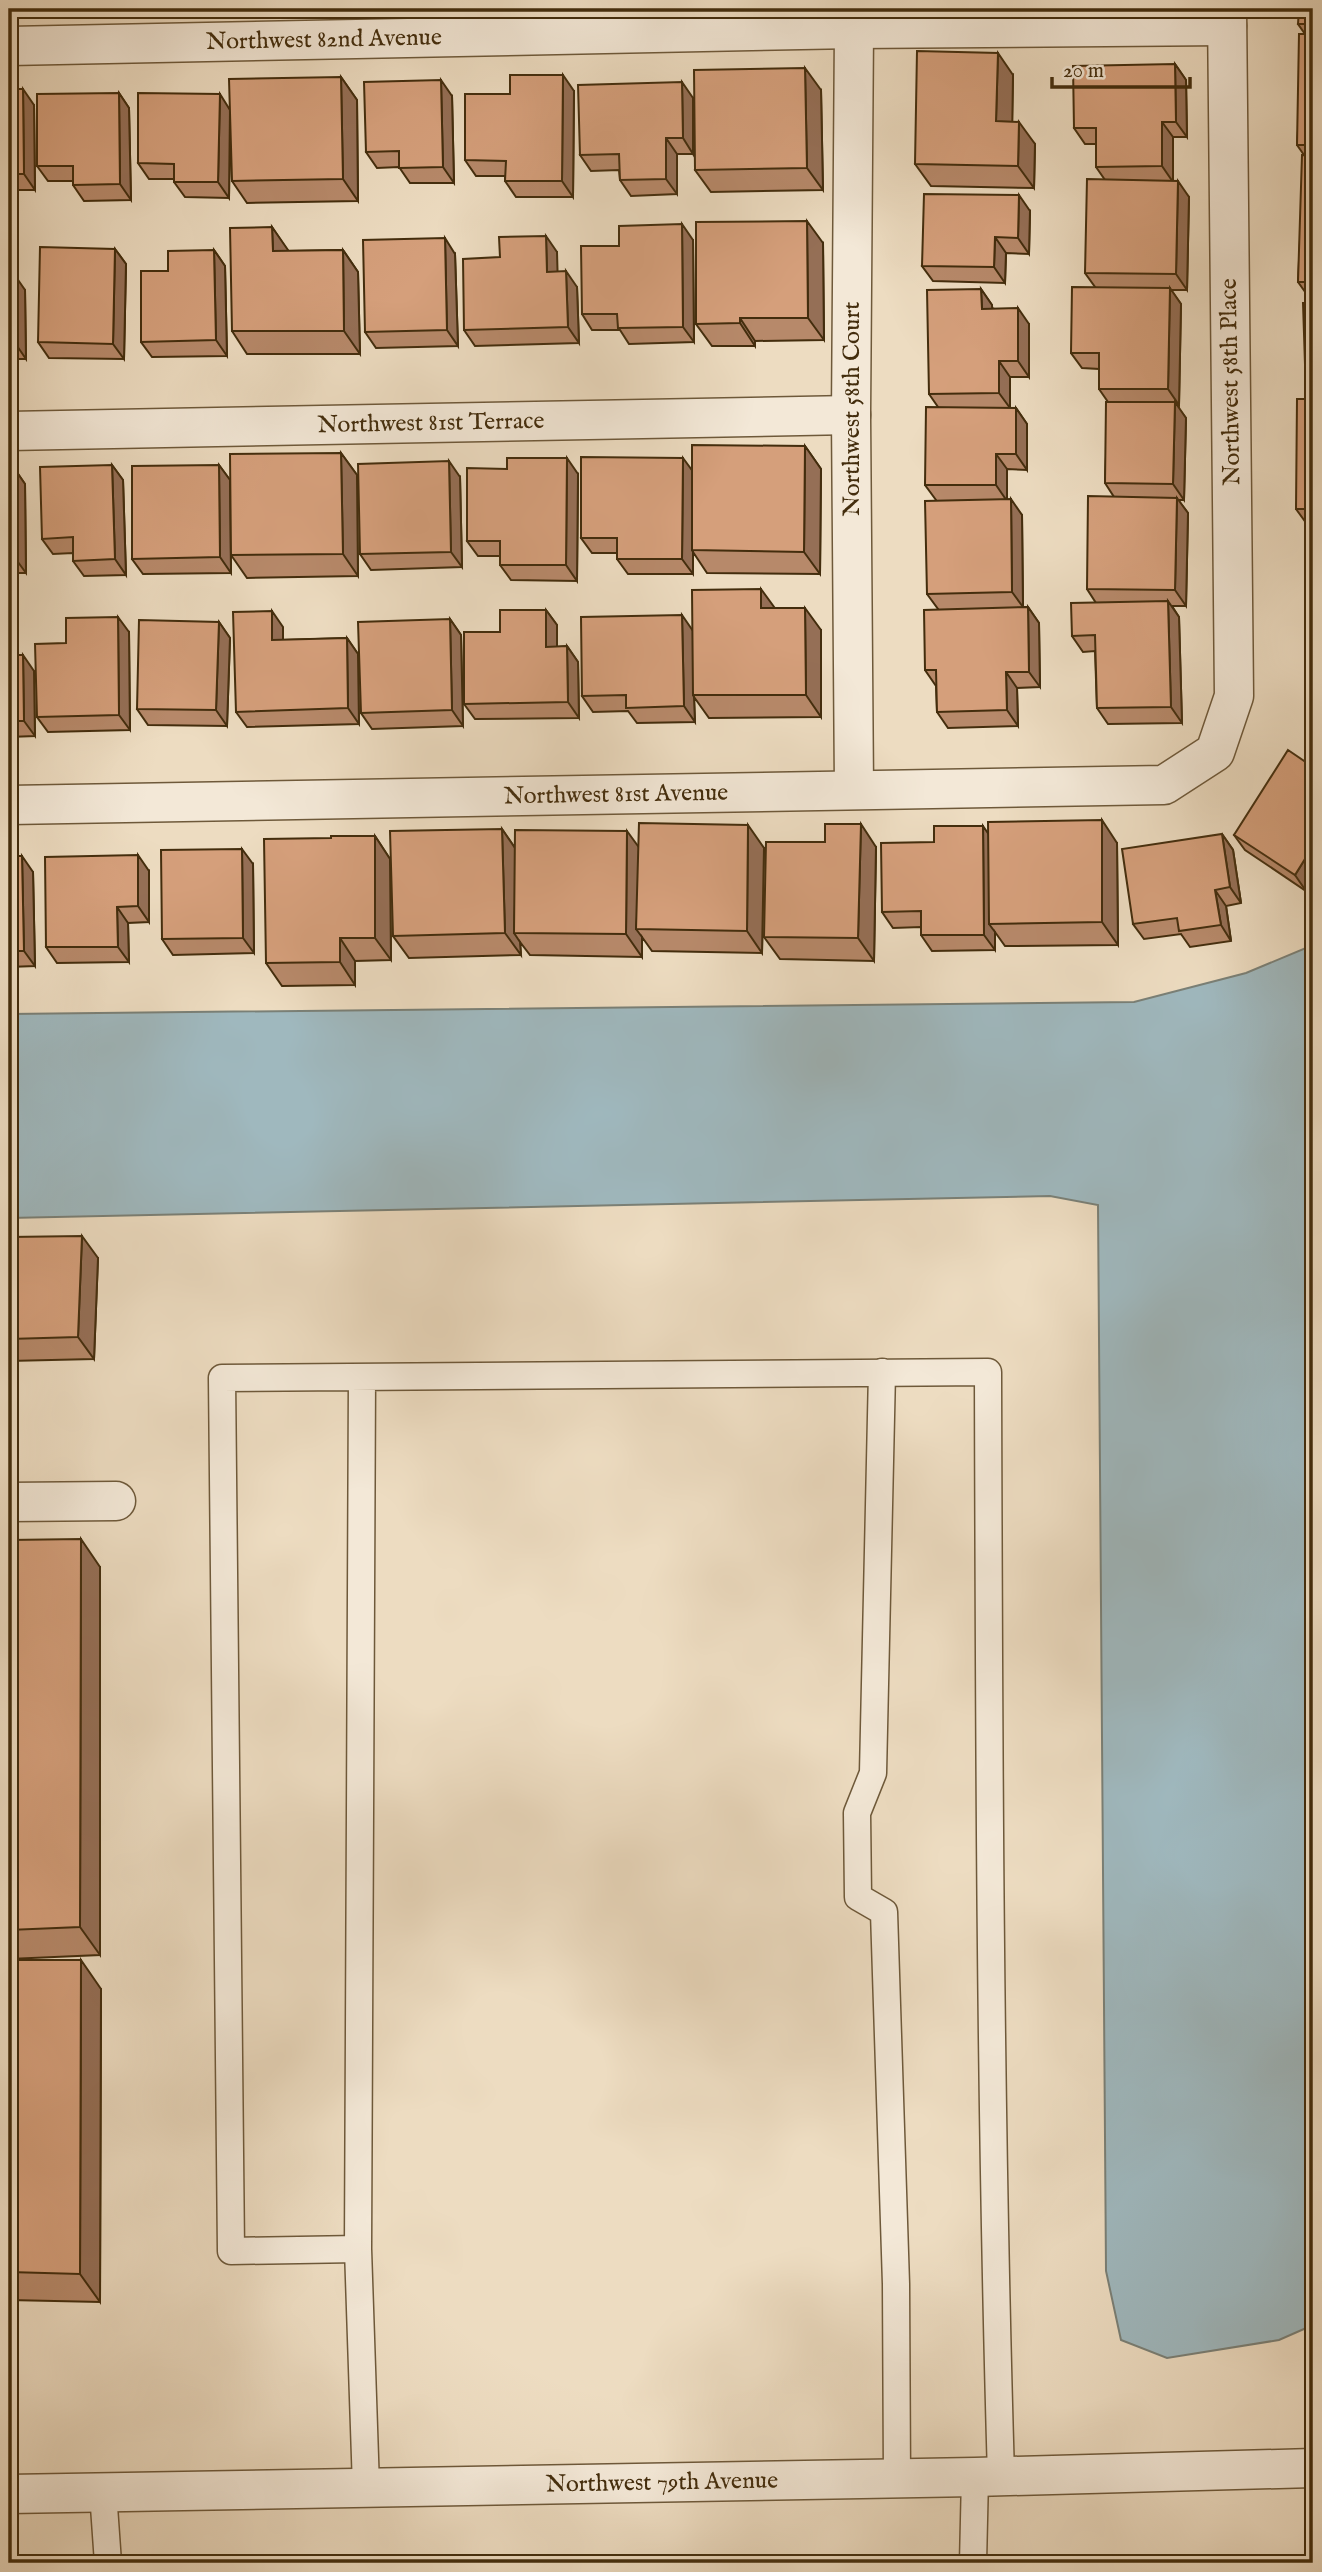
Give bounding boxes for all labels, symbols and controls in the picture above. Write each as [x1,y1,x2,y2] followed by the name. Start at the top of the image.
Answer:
[206,22,442,58] street label: Northwest 82nd Avenue
[1052,46,1191,90] scale bar
[1063,58,1104,85] text: 20 m
[1214,278,1248,486] street label: Northwest 58th Place
[837,302,868,516] street label: Northwest 58th Court
[317,405,545,441] street label: Northwest 81st Terrace
[503,777,729,812] street label: Northwest 81st Avenue
[545,2465,778,2500] street label: Northwest 79th Avenue

